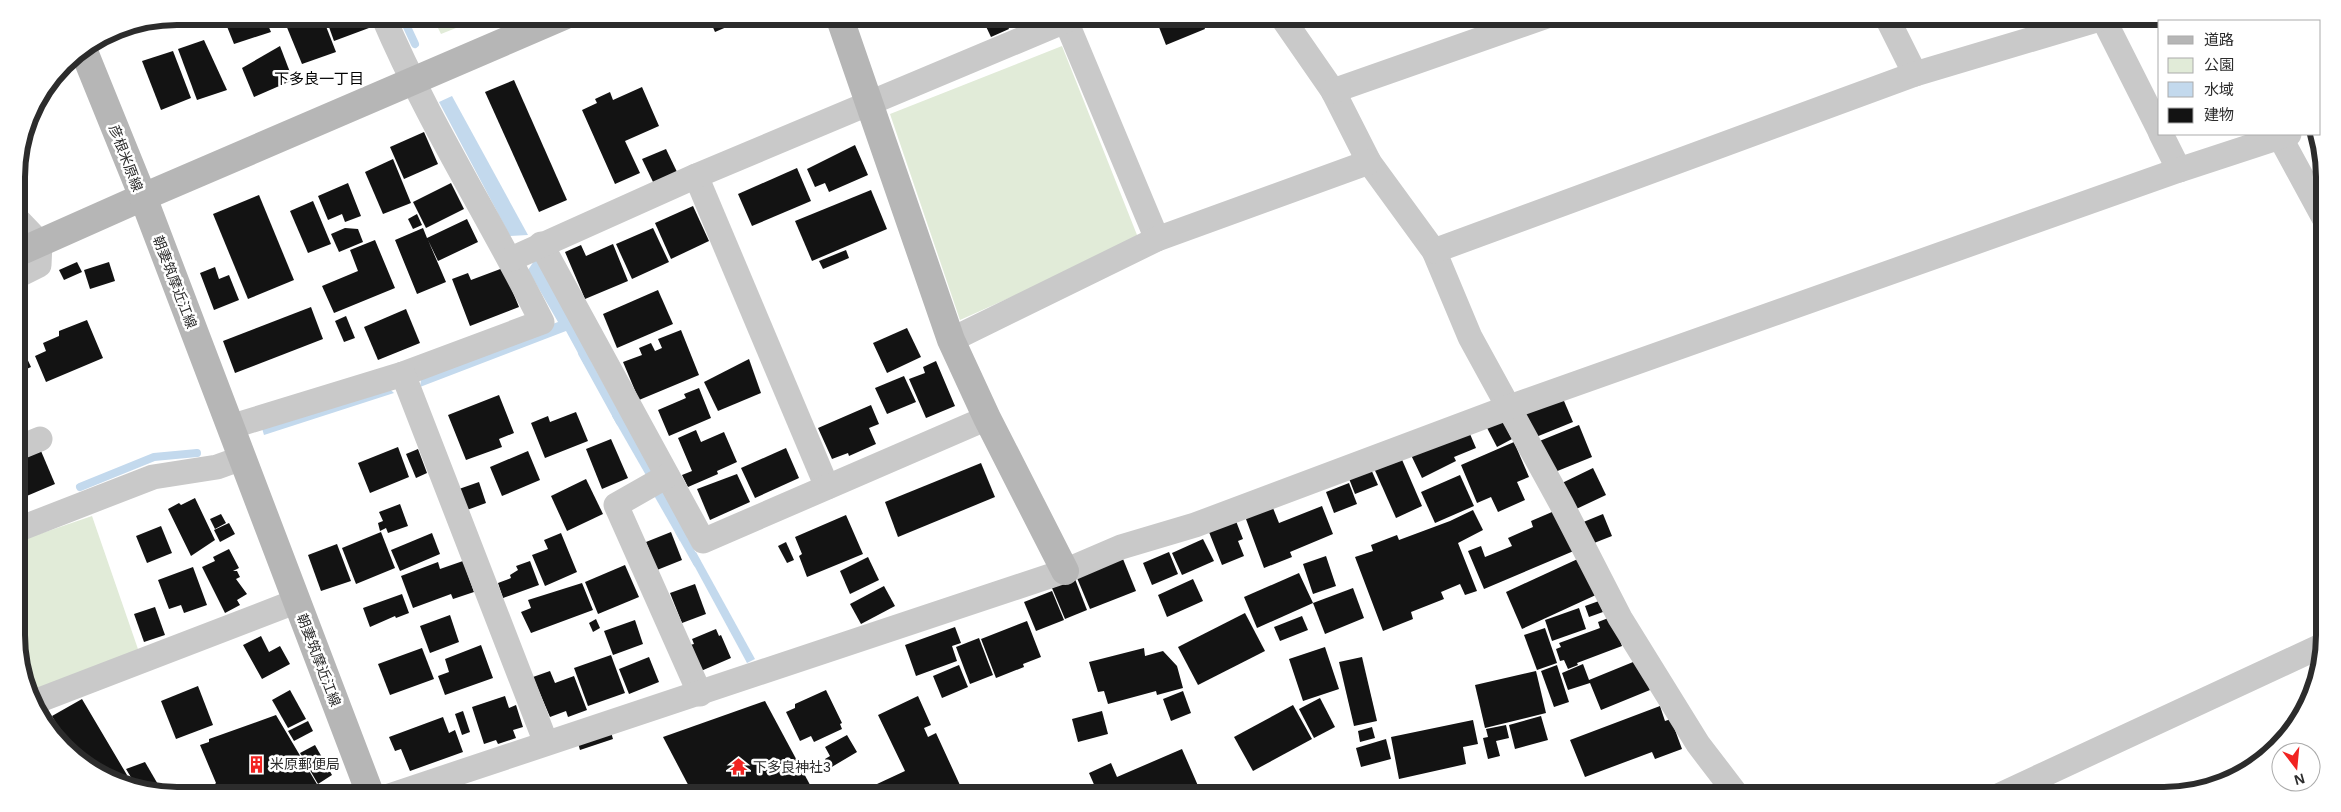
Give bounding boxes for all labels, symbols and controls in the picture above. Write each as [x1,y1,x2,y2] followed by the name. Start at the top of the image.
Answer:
[2158,20,2321,135] legend
[2204,31,2234,48] text: 道路
[2204,56,2234,73] text: 公園
[274,70,364,87] district label: 下多良一丁目
[2204,81,2234,98] text: 水域
[2204,106,2234,123] text: 建物
[106,122,146,194] street label: 彦根米原線
[150,233,200,331] street label: 朝妻筑摩近江線
[294,611,344,709] street label: 朝妻筑摩近江線
[2271,742,2321,792] north arrow
[246,754,266,774] building icon: 米原郵便局
[270,756,340,772] place label: 米原郵便局
[729,757,749,777] temple icon: 下多良神社3
[753,759,831,775] place label: 下多良神社3
[2293,770,2307,789] text: N

